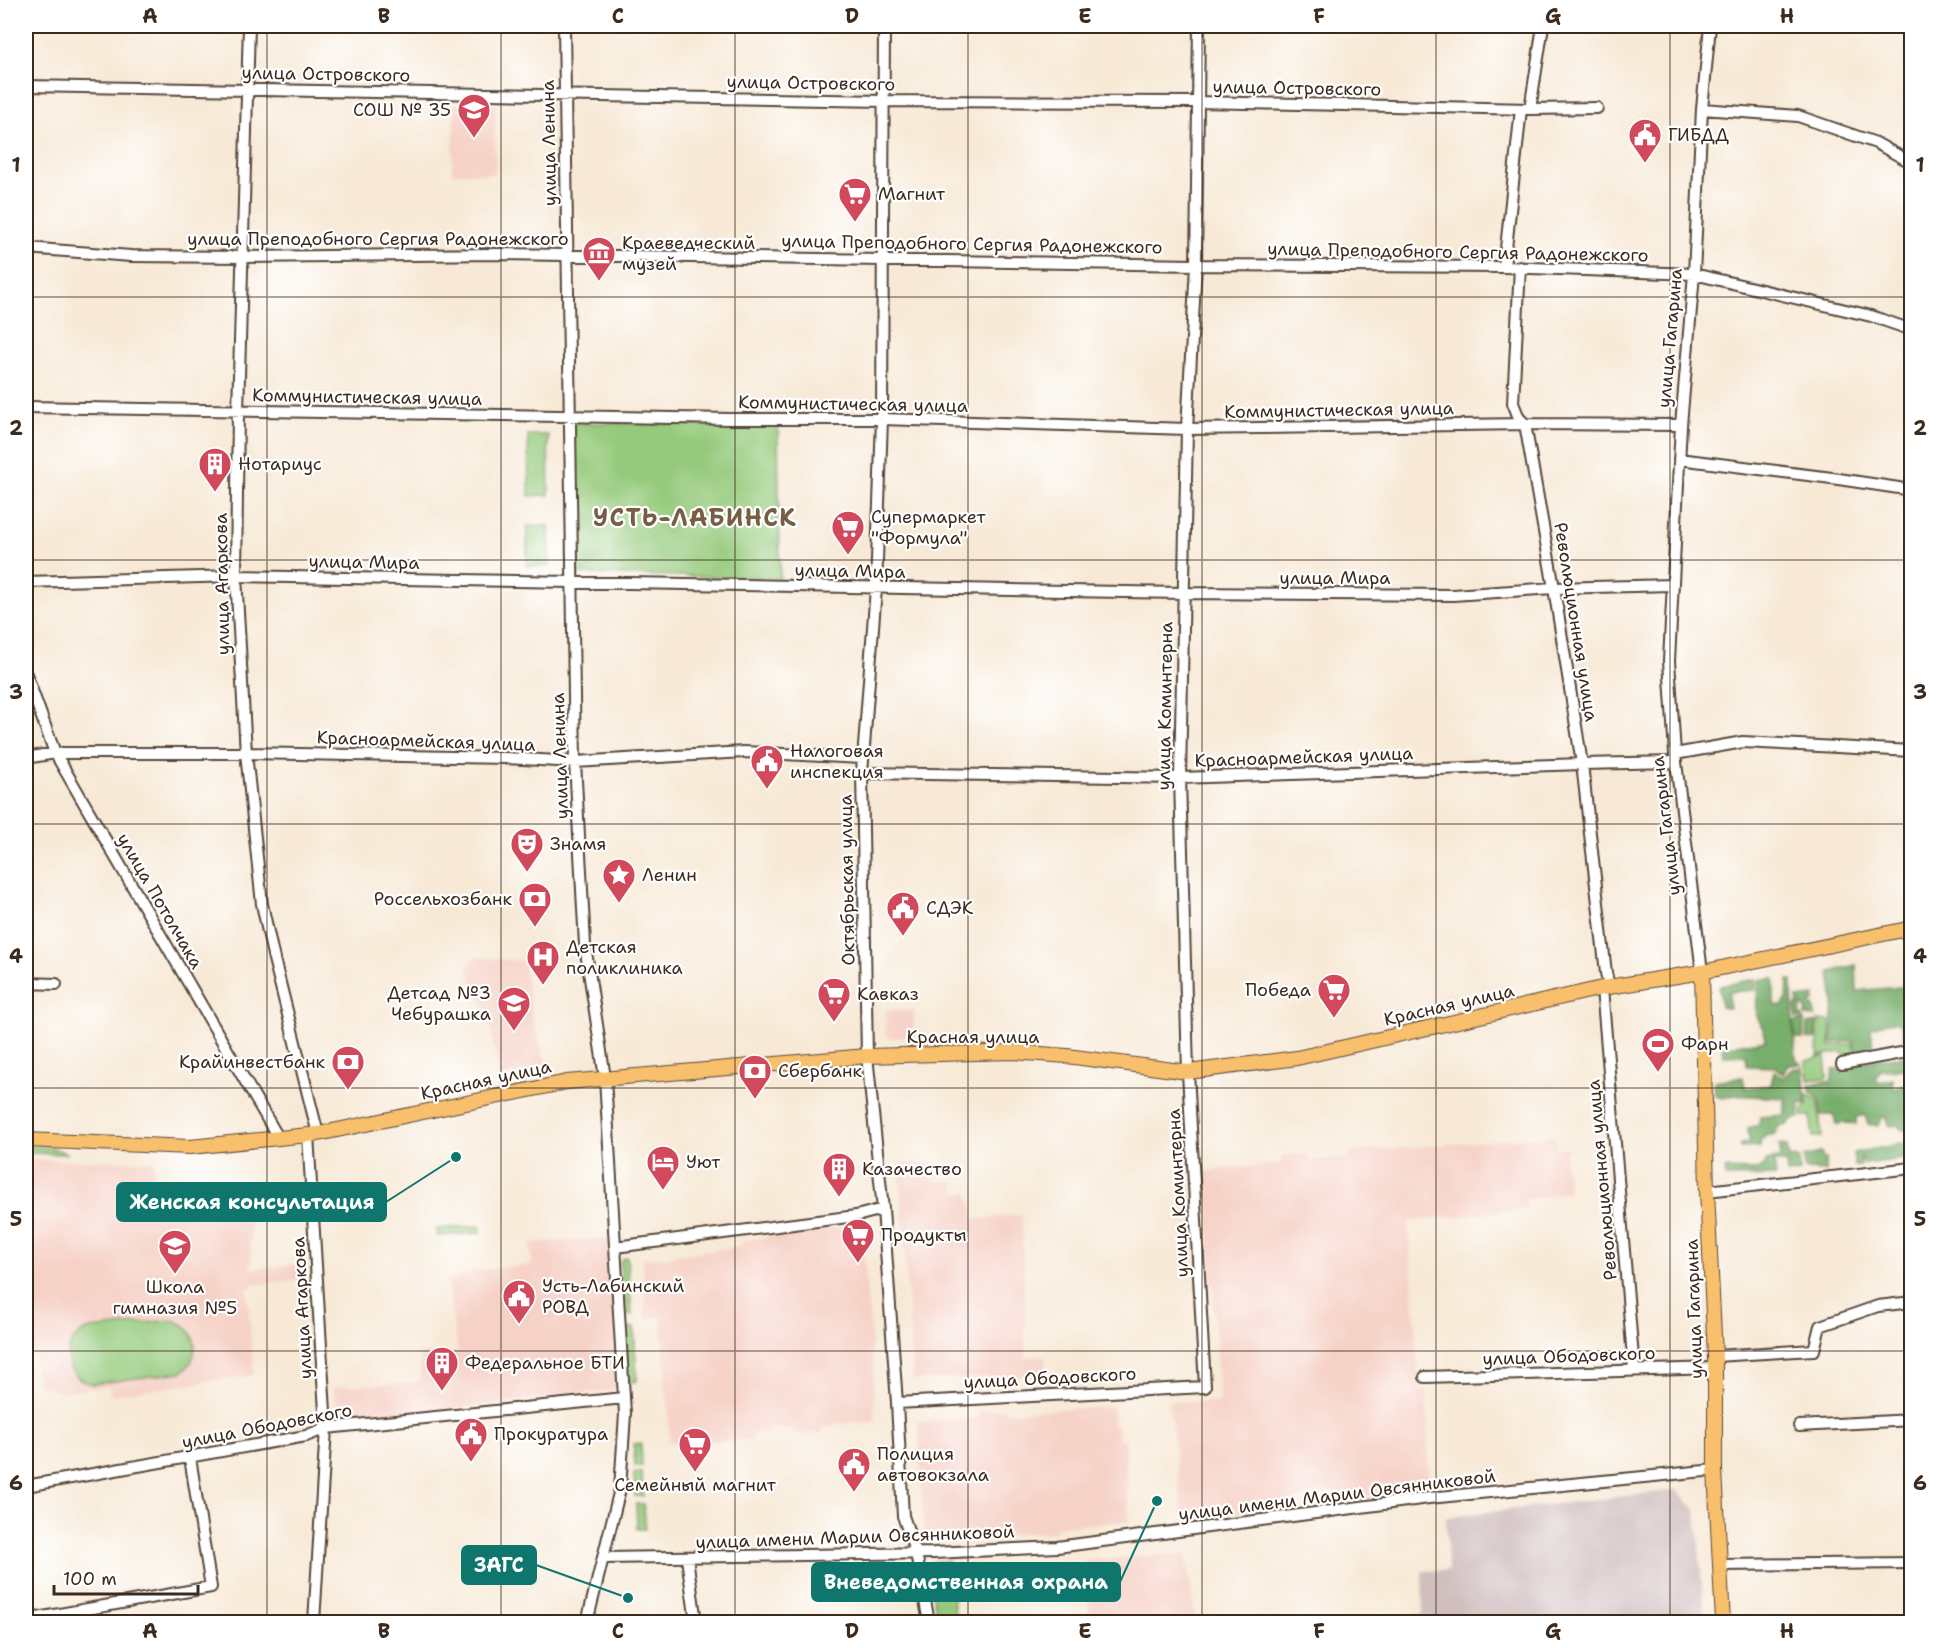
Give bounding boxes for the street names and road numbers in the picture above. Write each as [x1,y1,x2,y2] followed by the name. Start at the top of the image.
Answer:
[241,61,411,87] street label: улица Островского
[726,70,896,96] street label: улица Островского
[1212,75,1382,101] street label: улица Островского
[536,80,562,206] street label: улица Ленина
[187,227,569,251] street label: улица Преподобного Сергия Радонежского
[781,229,1163,259] street label: улица Преподобного Сергия Радонежского
[1267,237,1649,267] street label: улица Преподобного Сергия Радонежского
[1652,267,1688,409] street label: улица Гагарина
[252,383,482,411] street label: Коммунистическая улица
[738,390,968,418] street label: Коммунистическая улица
[1224,396,1454,424] street label: Коммунистическая улица
[209,513,235,655] street label: улица Агаркова
[1548,521,1604,723] street label: Революционная улица
[308,549,420,575] street label: улица Мира
[794,558,906,584] street label: улица Мира
[1280,566,1390,590] street label: улица Мира
[1152,621,1178,791] street label: улица Коминтерна
[546,692,574,820] street label: улица Ленина
[316,725,536,757] street label: Красноармейская улица
[1194,741,1414,773] street label: Красноармейская улица
[1646,755,1686,897] street label: улица Гагарина
[834,794,860,966] street label: Октябрьская улица
[111,829,209,973] street label: улица Потолчака
[1381,978,1517,1032] street label: Красная улица
[906,1025,1040,1049] street label: Красная улица
[418,1054,554,1106] street label: Красная улица
[1581,1079,1623,1281] street label: Революционная улица
[1162,1108,1194,1278] street label: улица Коминтерна
[286,1236,318,1380] street label: улица Агаркова
[1680,1239,1708,1379] street label: улица Гагарина
[1482,1341,1656,1371] street label: улица Ободовского
[963,1361,1137,1395] street label: улица Ободовского
[180,1398,354,1454] street label: улица Ободовского
[1177,1464,1497,1526] street label: улица имени Марии Овсянниковой
[695,1519,1015,1555] street label: улица имени Марии Овсянниковой

